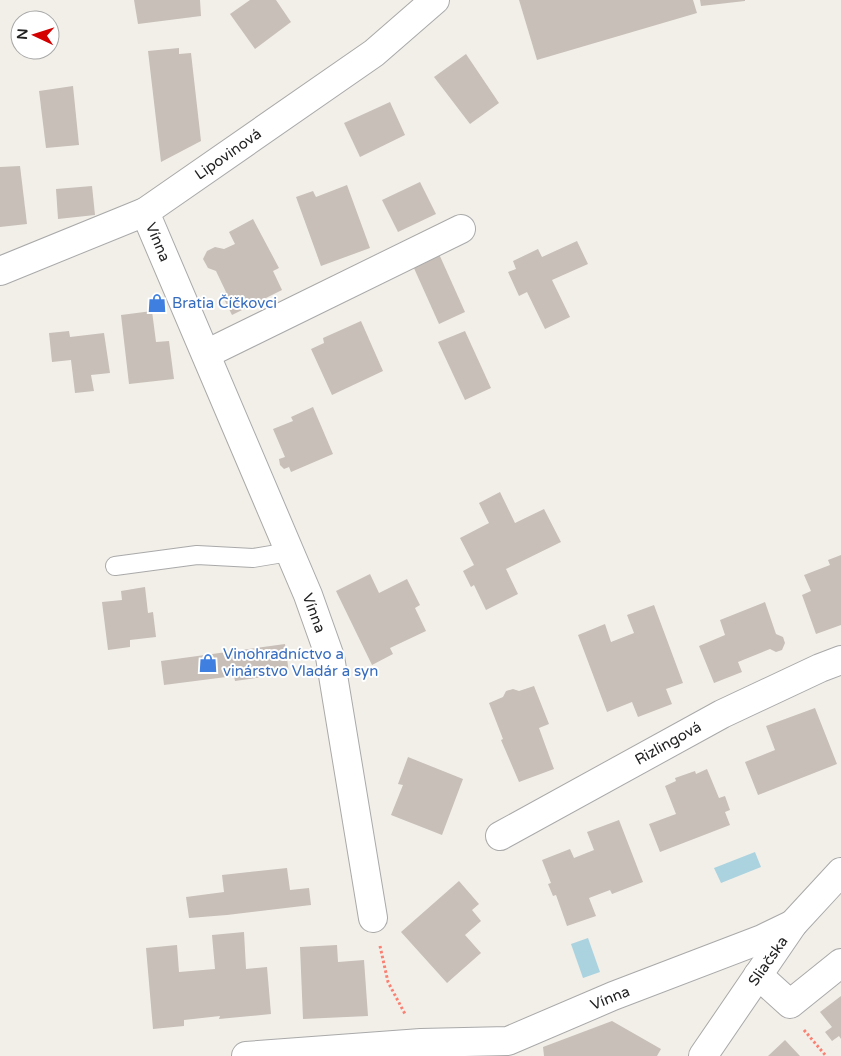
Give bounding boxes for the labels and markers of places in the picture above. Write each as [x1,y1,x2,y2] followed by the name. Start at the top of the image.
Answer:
[146,292,168,314] shop icon: Bratia Číčkovci
[172,294,277,312] place label: Bratia Číčkovci
[223,645,378,680] place label: Vinohradníctvo a vinárstvo Vladár a syn
[197,652,219,674] shop icon: Vinohradníctvo a vinárstvo Vladár a syn

